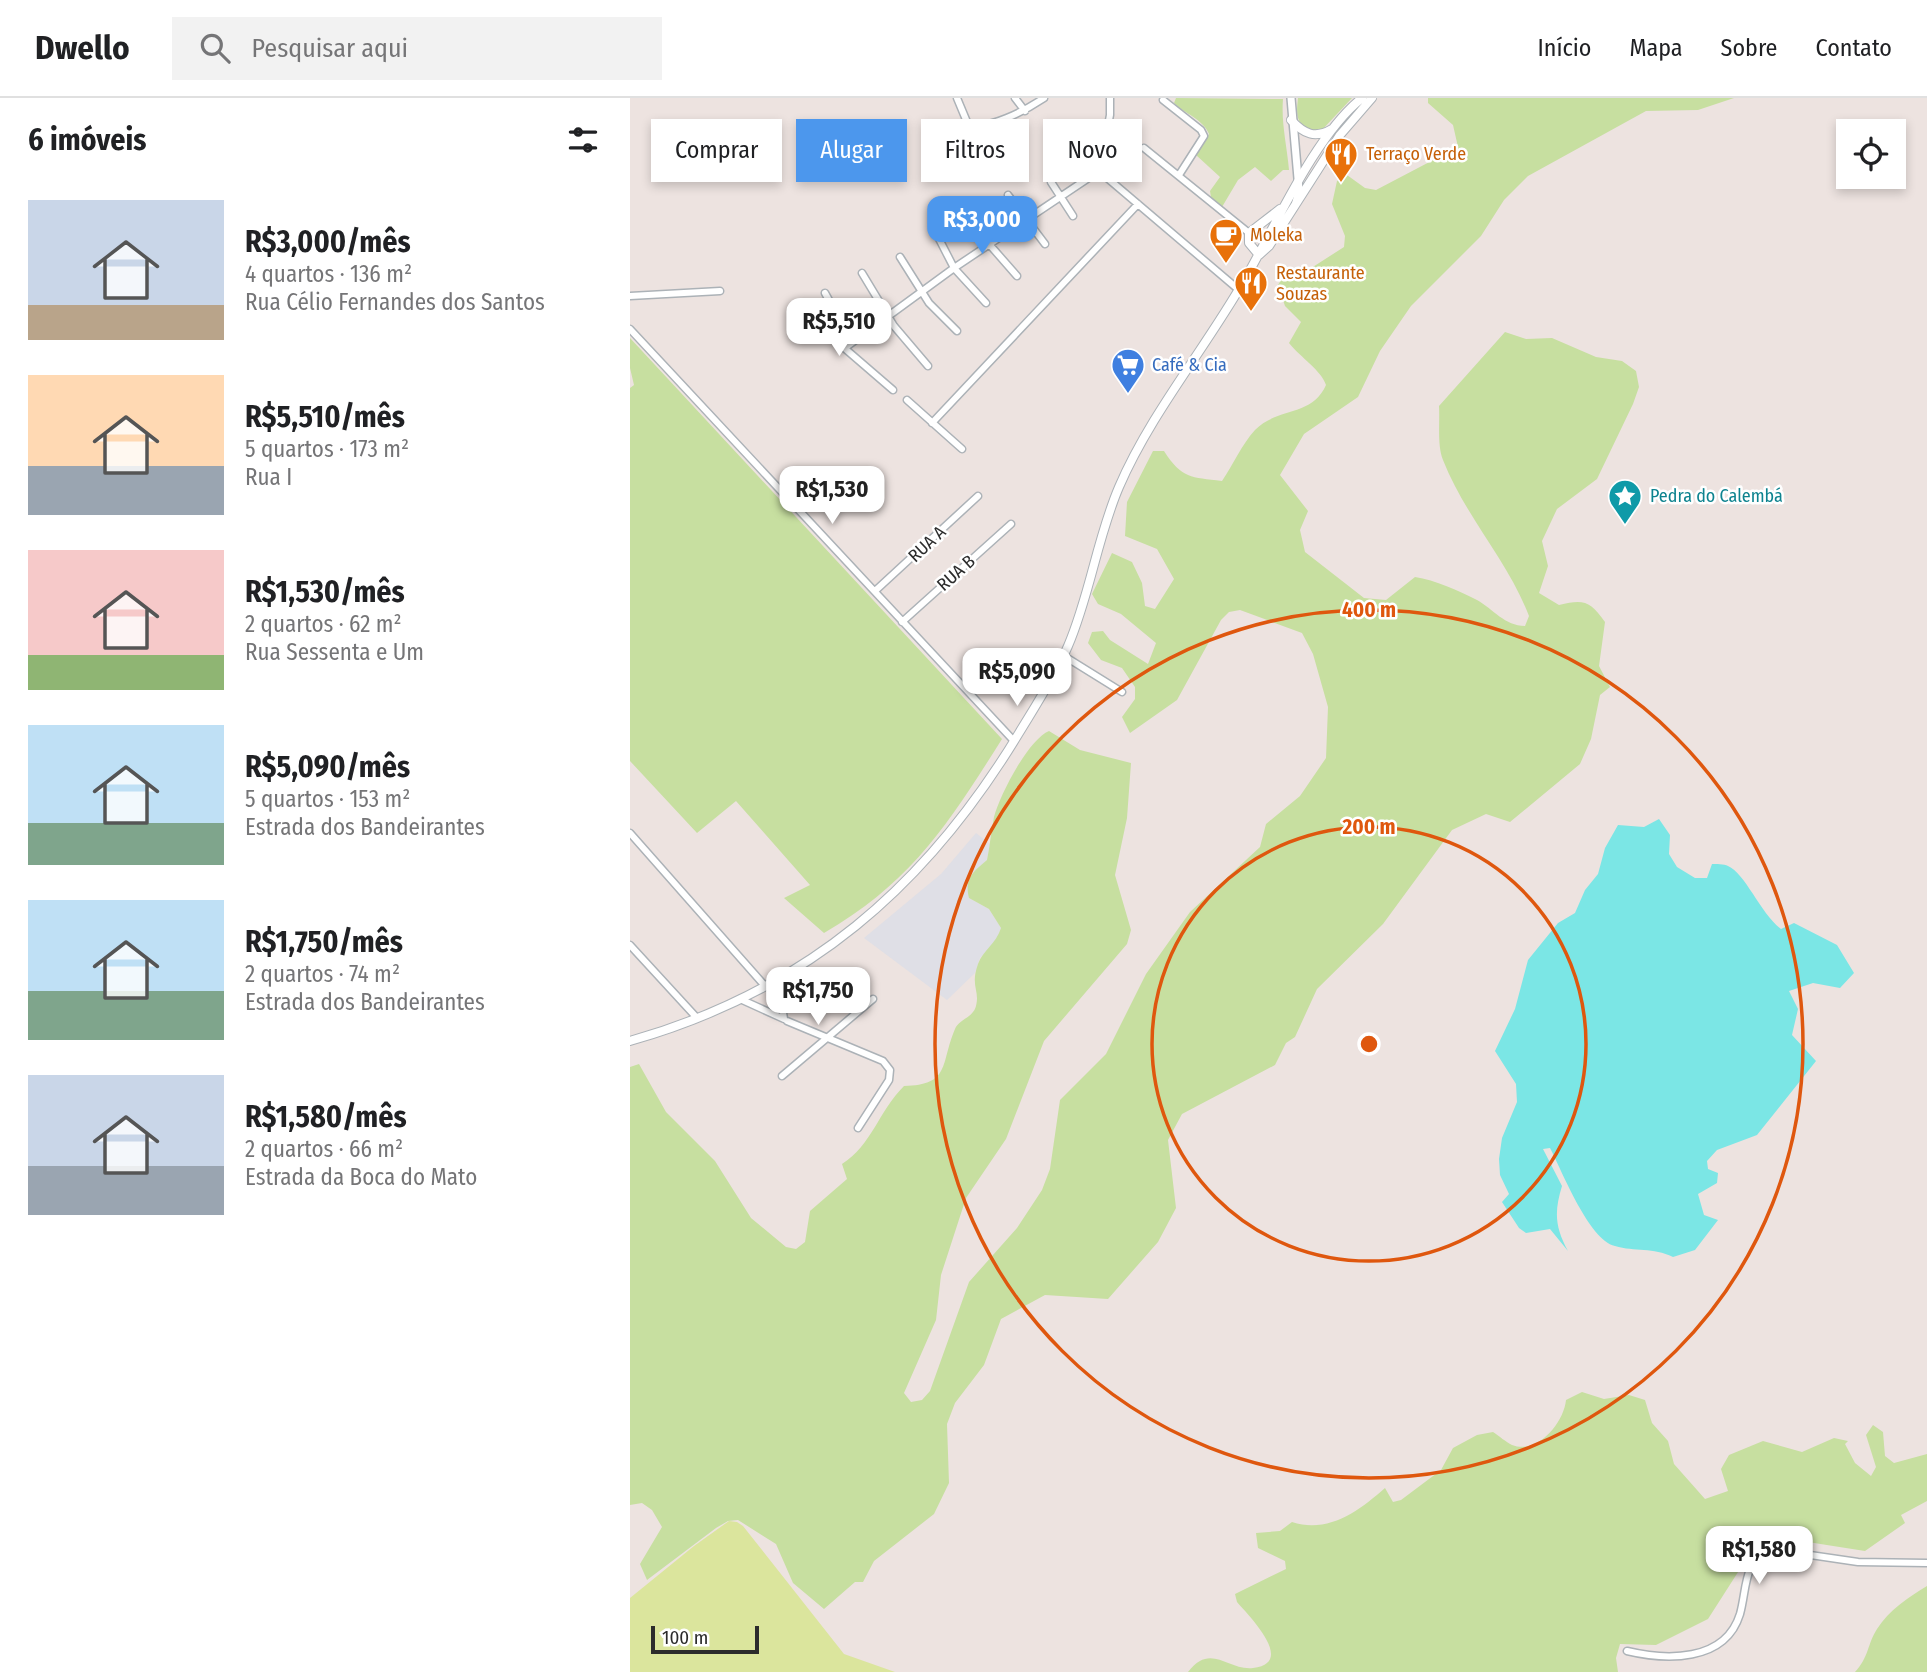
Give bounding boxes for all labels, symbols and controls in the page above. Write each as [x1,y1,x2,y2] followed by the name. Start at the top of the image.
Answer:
[172,17,662,80] search box
[35,28,130,68] text: Dwello
[196,29,234,67] icon: search
[252,33,408,64] text: Pesquisar aqui
[1538,34,1591,62] text: Início
[1629,34,1683,62] text: Mapa
[1721,34,1777,62] text: Sobre
[1815,34,1892,62] text: Contato
[651,119,782,182] chip: Comprar
[796,119,907,182] chip: Alugar
[921,119,1029,182] chip: Filtros
[1043,119,1142,182] chip: Novo
[1836,119,1906,189] map controls
[1836,119,1906,189] button: locate
[564,121,602,159] icon: filters
[28,122,146,158] text: 6 imóveis
[1322,135,1360,184] restaurant icon: Terraço Verde
[1366,143,1466,165] place label: Terraço Verde
[917,197,1047,256] pin: R$3,000
[943,205,1021,233] text: R$3,000
[1207,216,1245,265] cafe icon: Moleka
[245,224,411,260] text: R$3,000/mês
[1250,224,1303,246] place label: Moleka
[84,228,168,312] icon: home
[245,260,412,288] text: 4 quartos · 136 m²
[1276,262,1365,305] place label: Restaurante Souzas
[1232,264,1270,313] restaurant icon: Restaurante Souzas
[245,288,545,316] text: Rua Célio Fernandes dos Santos
[774,299,904,358] pin: R$5,510
[802,307,876,335] text: R$5,510
[1109,346,1147,395] supermarket icon: Café & Cia
[1152,354,1227,376] place label: Café & Cia
[245,399,405,435] text: R$5,510/mês
[84,403,168,487] icon: home
[245,435,409,463] text: 5 quartos · 173 m²
[245,463,292,491] text: Rua I
[767,466,897,526] pin: R$1,530
[795,475,869,503] text: R$1,530
[1606,477,1644,526] place icon: Pedra do Calembá
[1650,485,1783,507] place label: Pedra do Calembá
[904,521,951,567] street label: RUA A
[932,550,980,596] street label: RUA B
[245,574,405,610] text: R$1,530/mês
[84,578,168,662] icon: home
[1342,597,1396,623] text: 400 m
[245,610,402,638] text: 2 quartos · 62 m²
[245,638,424,666] text: Rua Sessenta e Um
[952,648,1082,708] pin: R$5,090
[978,657,1056,685] text: R$5,090
[245,749,410,785] text: R$5,090/mês
[84,753,168,837] icon: home
[245,785,410,813] text: 5 quartos · 153 m²
[245,813,485,841] text: Estrada dos Bandeirantes
[1341,814,1396,840] text: 200 m
[245,924,403,960] text: R$1,750/mês
[84,928,168,1012] icon: home
[245,960,400,988] text: 2 quartos · 74 m²
[753,968,883,1027] pin: R$1,750
[782,976,854,1004] text: R$1,750
[245,988,485,1016] text: Estrada dos Bandeirantes
[1357,1032,1381,1056] centre of rings
[245,1099,407,1135] text: R$1,580/mês
[84,1103,168,1187] icon: home
[245,1135,403,1163] text: 2 quartos · 66 m²
[245,1163,477,1191] text: Estrada da Boca do Mato
[1694,1526,1824,1586] pin: R$1,580
[1722,1535,1796,1563] text: R$1,580
[651,1623,760,1655] scale bar
[662,1626,708,1649] text: 100 m

